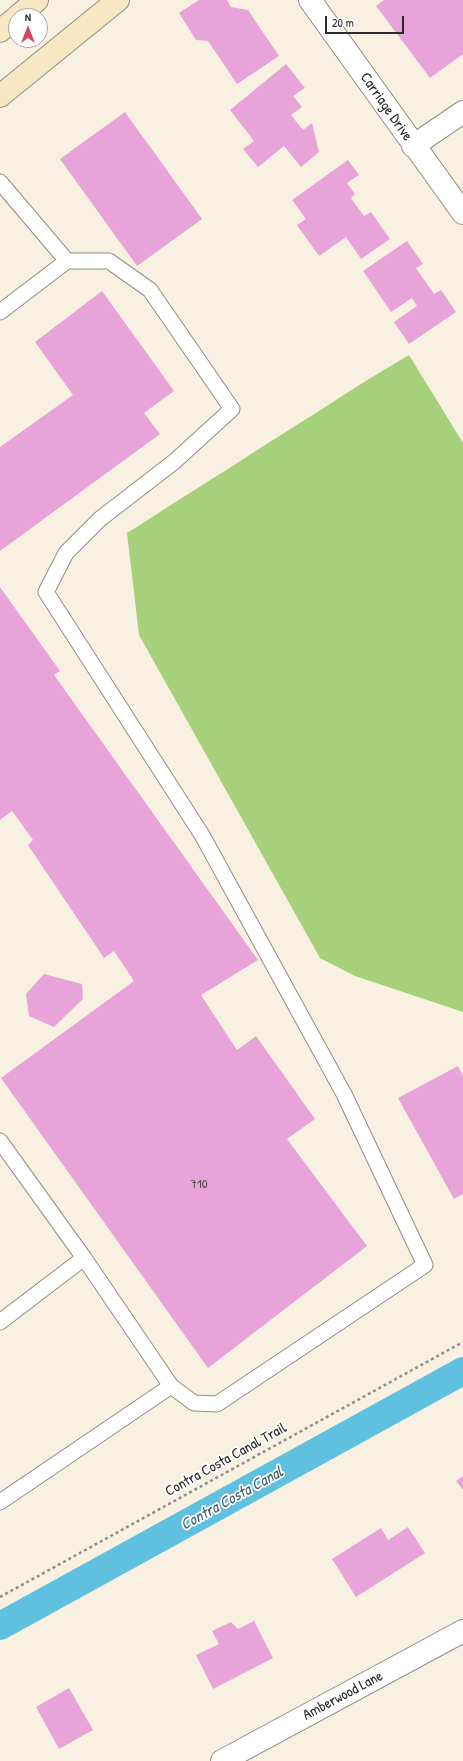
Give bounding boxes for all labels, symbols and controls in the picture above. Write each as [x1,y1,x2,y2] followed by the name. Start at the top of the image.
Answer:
[8,8,48,48] north arrow
[327,8,406,34] scale bar
[25,10,31,24] text: N
[332,14,354,31] text: 20 m
[356,69,416,145] street label: Carriage Drive
[191,1177,207,1193] house number: 710
[162,1419,290,1501] street label: Contra Costa Canal Trail
[178,1463,286,1535] water label: Contra Costa Canal
[300,1667,386,1725] street label: Amberwood Lane

